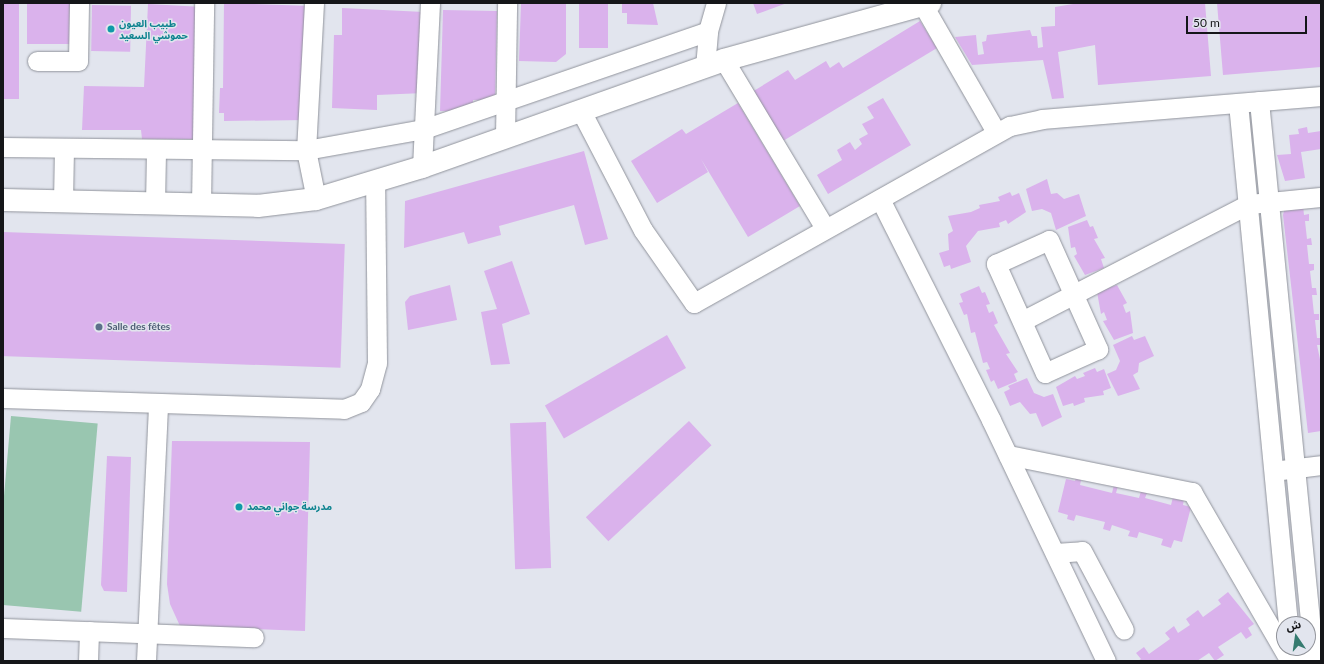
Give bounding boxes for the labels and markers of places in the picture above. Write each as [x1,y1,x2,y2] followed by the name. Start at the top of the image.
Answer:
[119,17,188,40] place label: طبيب العيون حموشي السعيد
[106,24,116,34] marker: طبيب العيون حموشي السعيد
[107,321,170,333] place label: Salle des fêtes
[94,322,104,332] marker: Salle des fêtes
[247,501,332,513] place label: مدرسة جواني محمد
[234,502,244,512] marker: مدرسة جواني محمد

